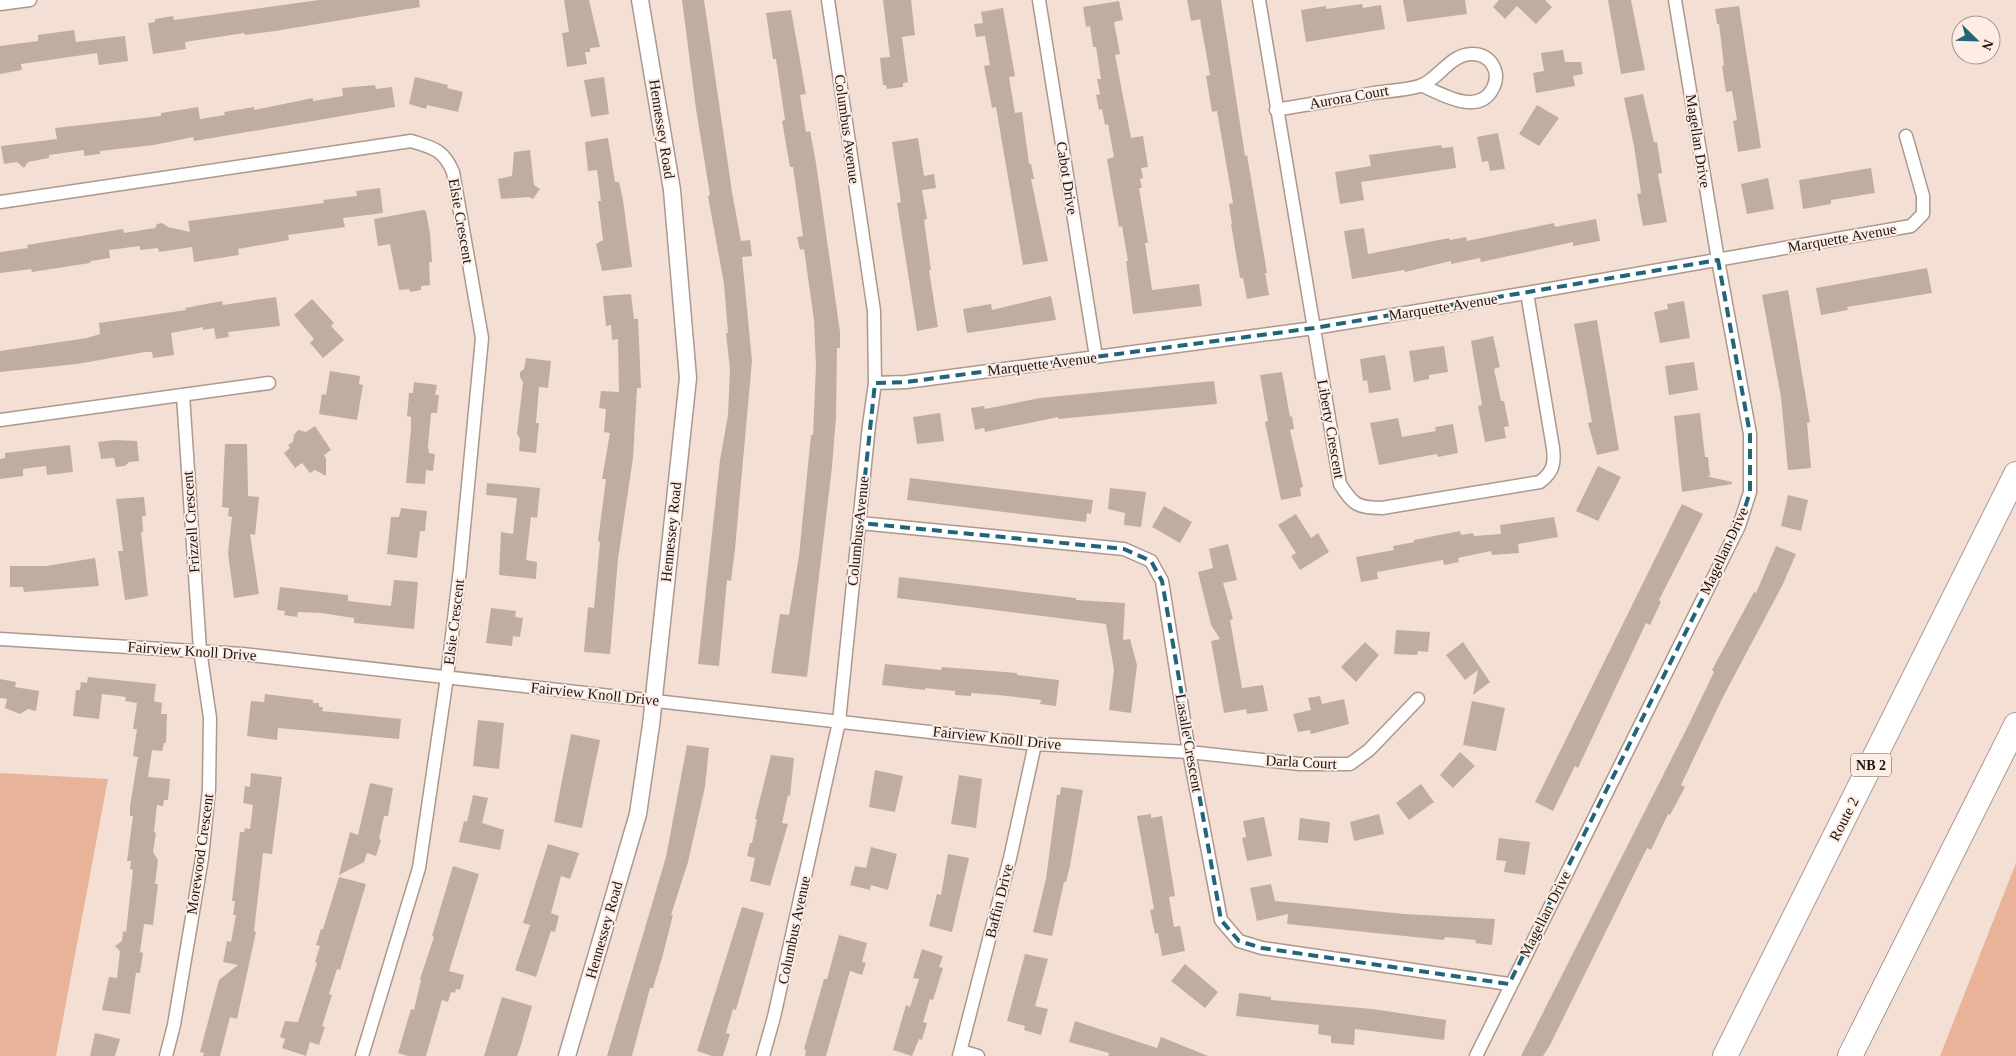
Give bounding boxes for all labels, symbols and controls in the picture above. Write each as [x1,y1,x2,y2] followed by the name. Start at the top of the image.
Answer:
[1951,15,2001,65] north arrow
[1979,37,1996,52] text: N
[831,73,863,185] street label: Columbus Avenue
[646,78,678,180] street label: Hennessey Road
[1308,82,1391,112] street label: Aurora Court
[1683,93,1713,189] street label: Magellan Drive
[1053,140,1081,216] street label: Cabot Drive
[446,177,477,266] street label: Elsie Crescent
[1786,221,1898,255] street label: Marquette Avenue
[1387,290,1499,324] street label: Marquette Avenue
[986,349,1098,379] street label: Marquette Avenue
[1314,378,1348,481] street label: Liberty Crescent
[179,470,203,573] street label: Frizzell Crescent
[844,475,872,587] street label: Columbus Avenue
[658,481,684,583] street label: Hennessey Road
[1697,504,1751,597] street label: Magellan Drive
[441,577,467,666] street label: Elsie Crescent
[127,639,257,664] street label: Fairview Knoll Drive
[530,679,660,709] street label: Fairview Knoll Drive
[1172,693,1206,794] street label: Lasalle Crescent
[932,723,1062,753] street label: Fairview Knoll Drive
[1265,752,1338,772] street label: Darla Court
[1851,754,1891,776] road number: NB 2
[184,792,217,916] street label: Morewood Crescent
[1826,794,1862,844] street label: Route 2
[982,862,1016,940] street label: Baffin Drive
[1516,868,1574,960] street label: Magellan Drive
[775,874,813,986] street label: Columbus Avenue
[582,879,626,980] street label: Hennessey Road

